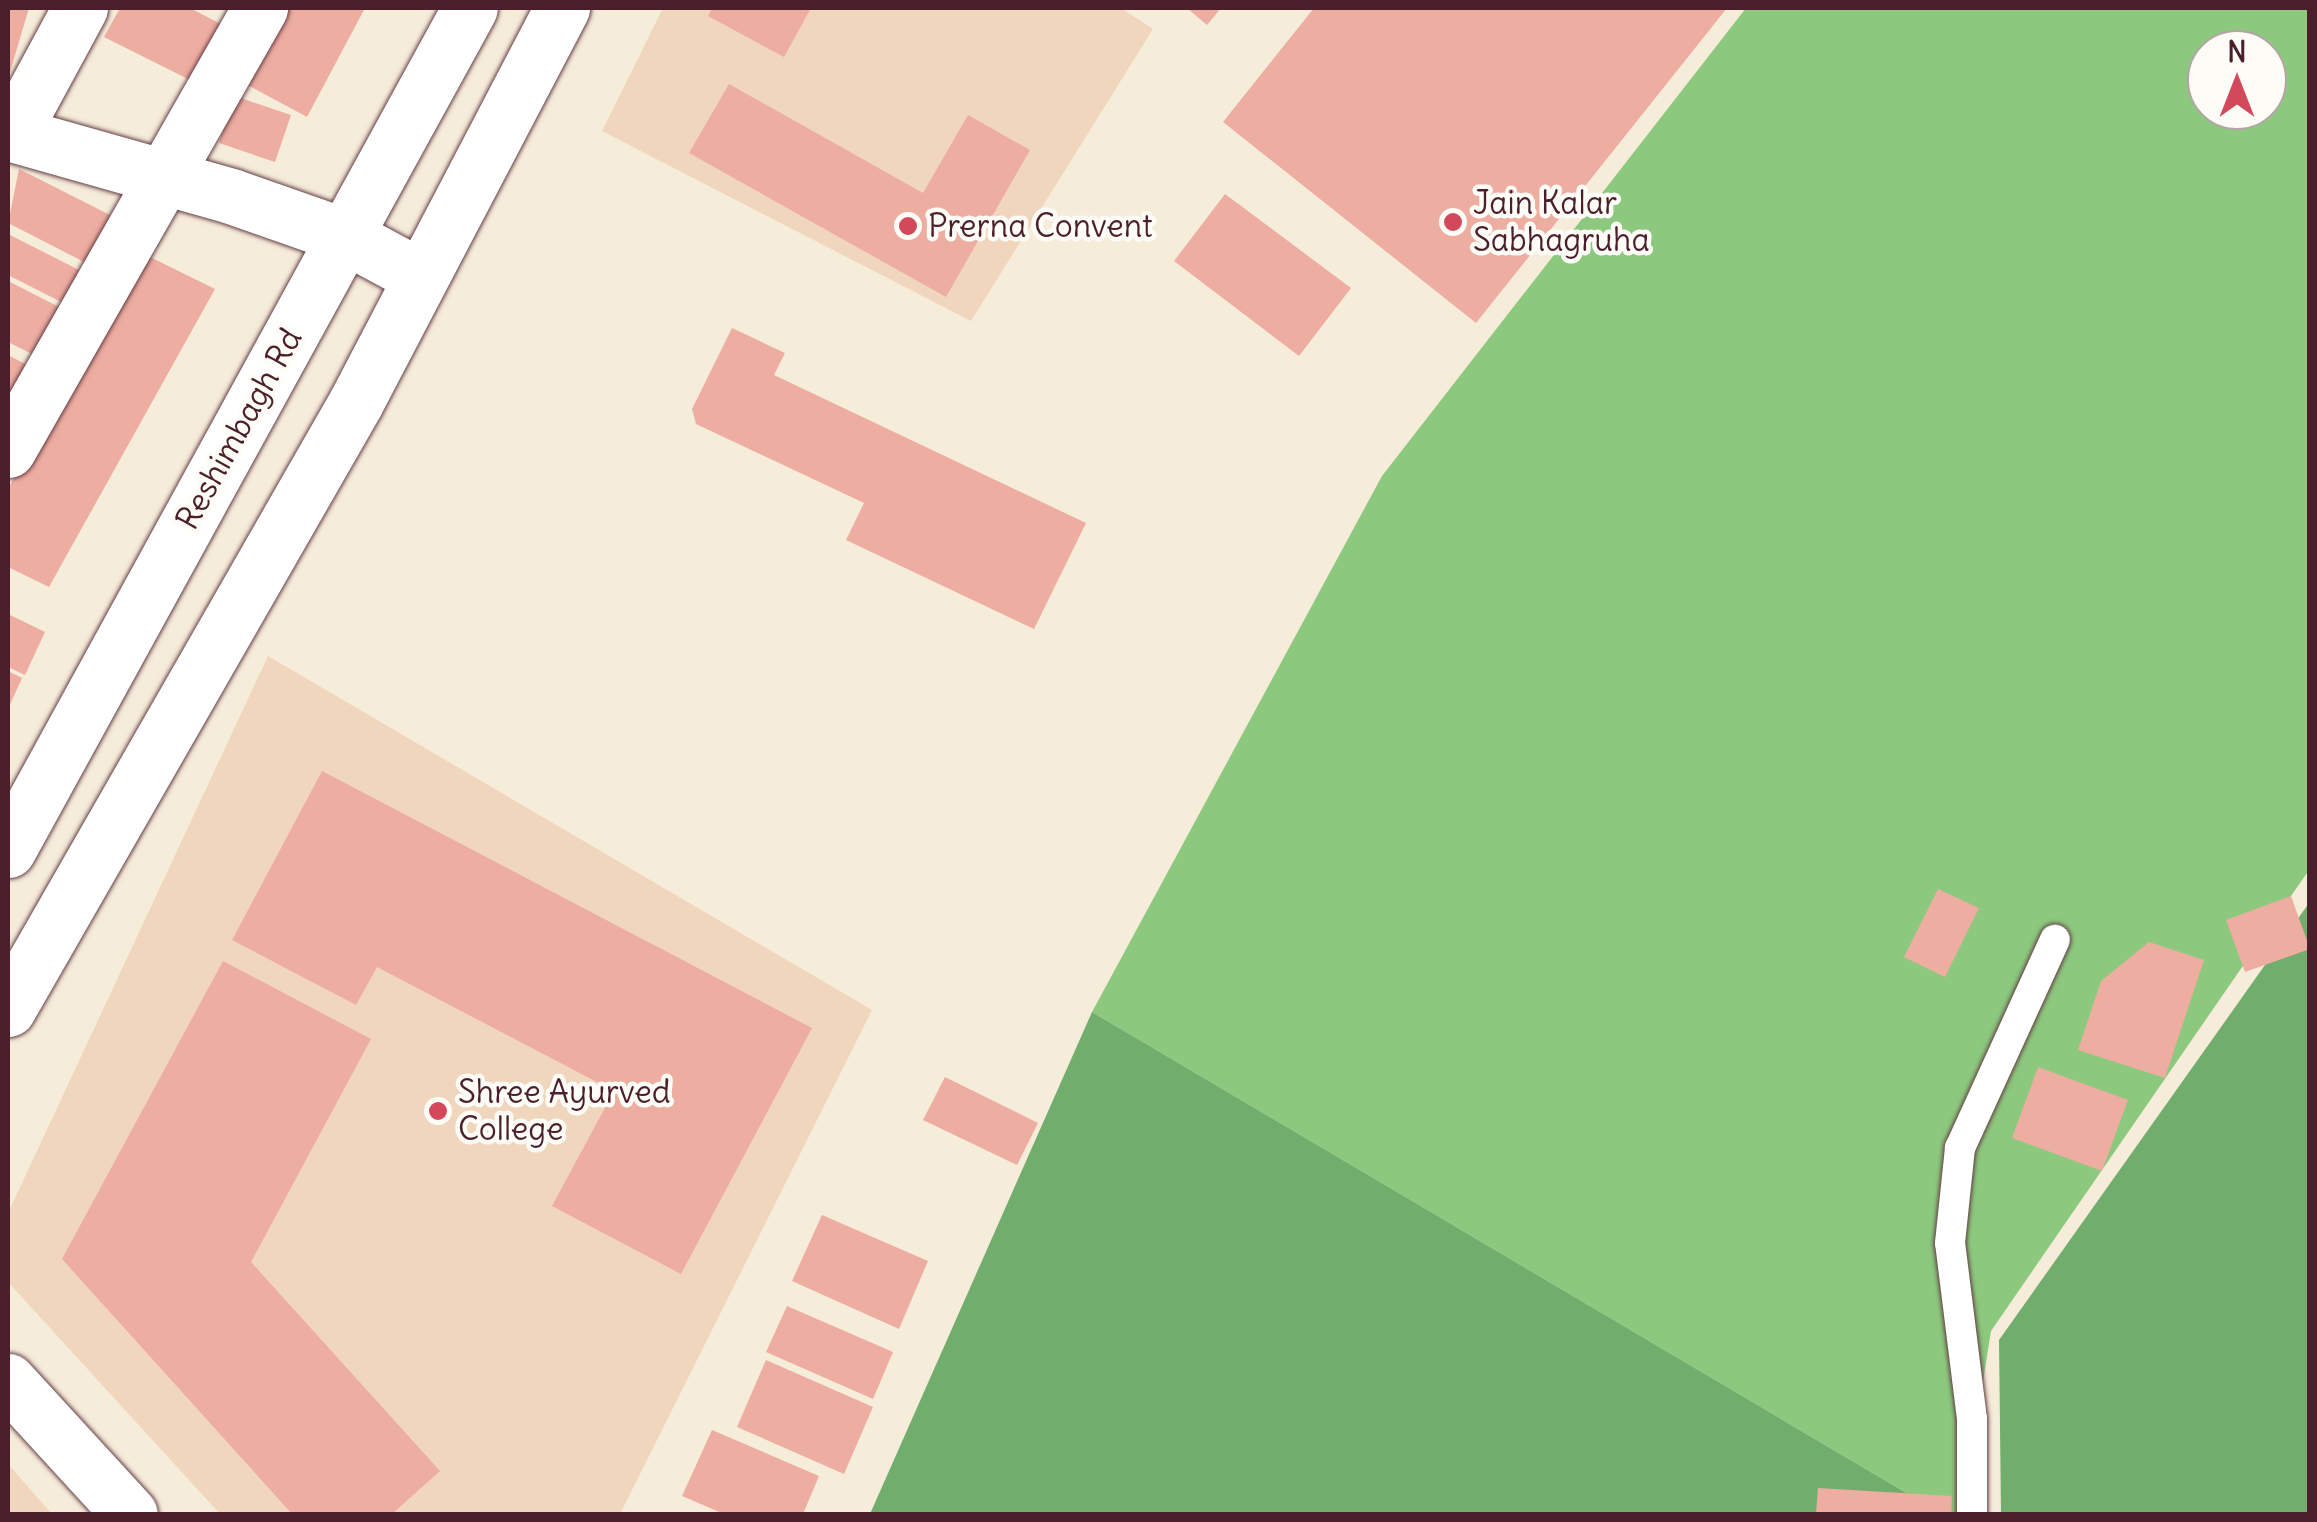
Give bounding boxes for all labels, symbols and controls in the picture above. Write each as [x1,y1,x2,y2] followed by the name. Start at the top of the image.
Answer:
[2187,30,2287,130] north arrow
[2227,34,2247,70] text: N
[1473,185,1650,260] place label: Jain Kalar Sabhagruha
[928,207,1153,245] place label: Prerna Convent
[1442,211,1464,233] marker: Jain Kalar Sabhagruha
[897,215,919,237] marker: Prerna Convent
[168,322,310,536] street label: Reshimbagh Rd
[458,1074,671,1149] place label: Shree Ayurved College
[427,1100,449,1122] marker: Shree Ayurved College

